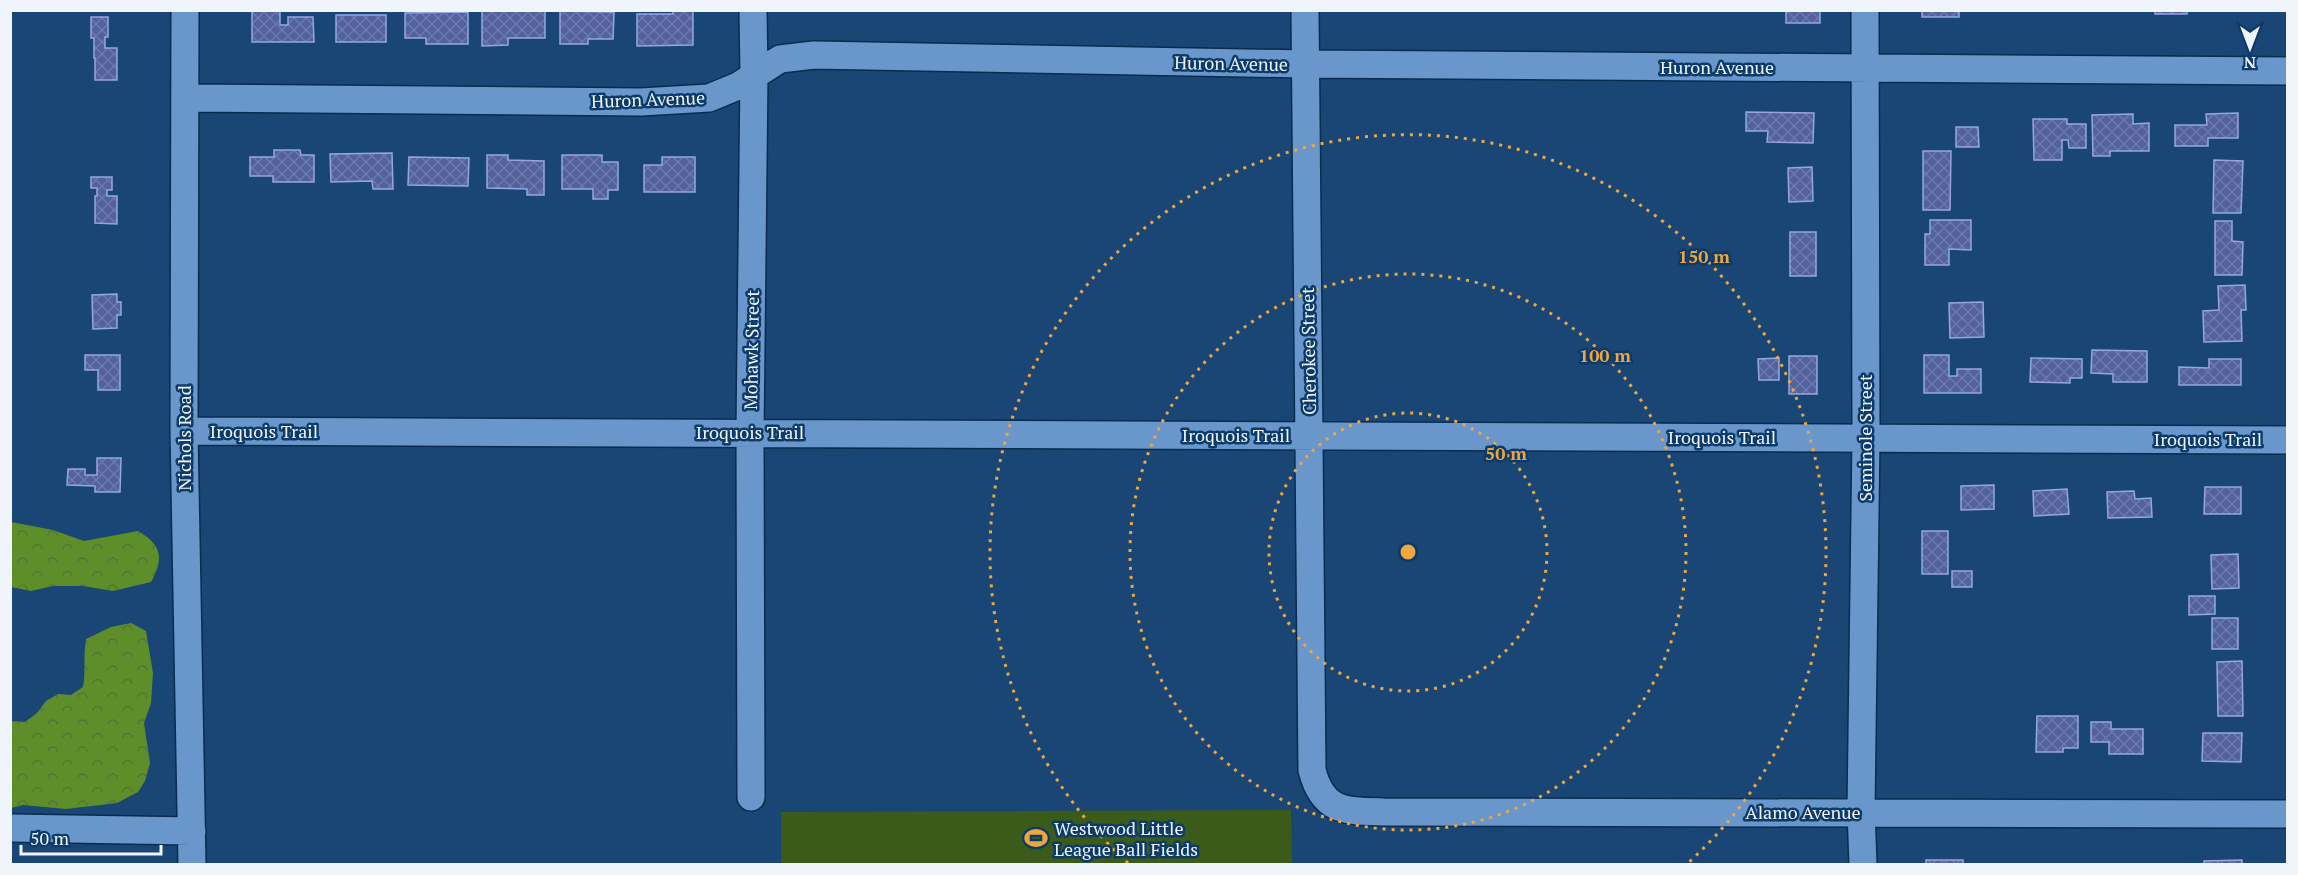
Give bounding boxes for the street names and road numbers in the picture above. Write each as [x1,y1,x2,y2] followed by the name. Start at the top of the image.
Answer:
[1174,50,1288,76] street label: Huron Avenue
[1660,55,1774,79] street label: Huron Avenue
[591,85,705,113] street label: Huron Avenue
[1295,287,1321,415] street label: Cherokee Street
[738,289,764,410] street label: Mohawk Street
[1853,374,1877,502] street label: Seminole Street
[172,385,196,491] street label: Nichols Road
[210,419,318,443] street label: Iroquois Trail
[696,420,804,444] street label: Iroquois Trail
[1182,423,1290,447] street label: Iroquois Trail
[1668,425,1776,449] street label: Iroquois Trail
[2154,427,2262,451] street label: Iroquois Trail
[1745,800,1861,824] street label: Alamo Avenue

